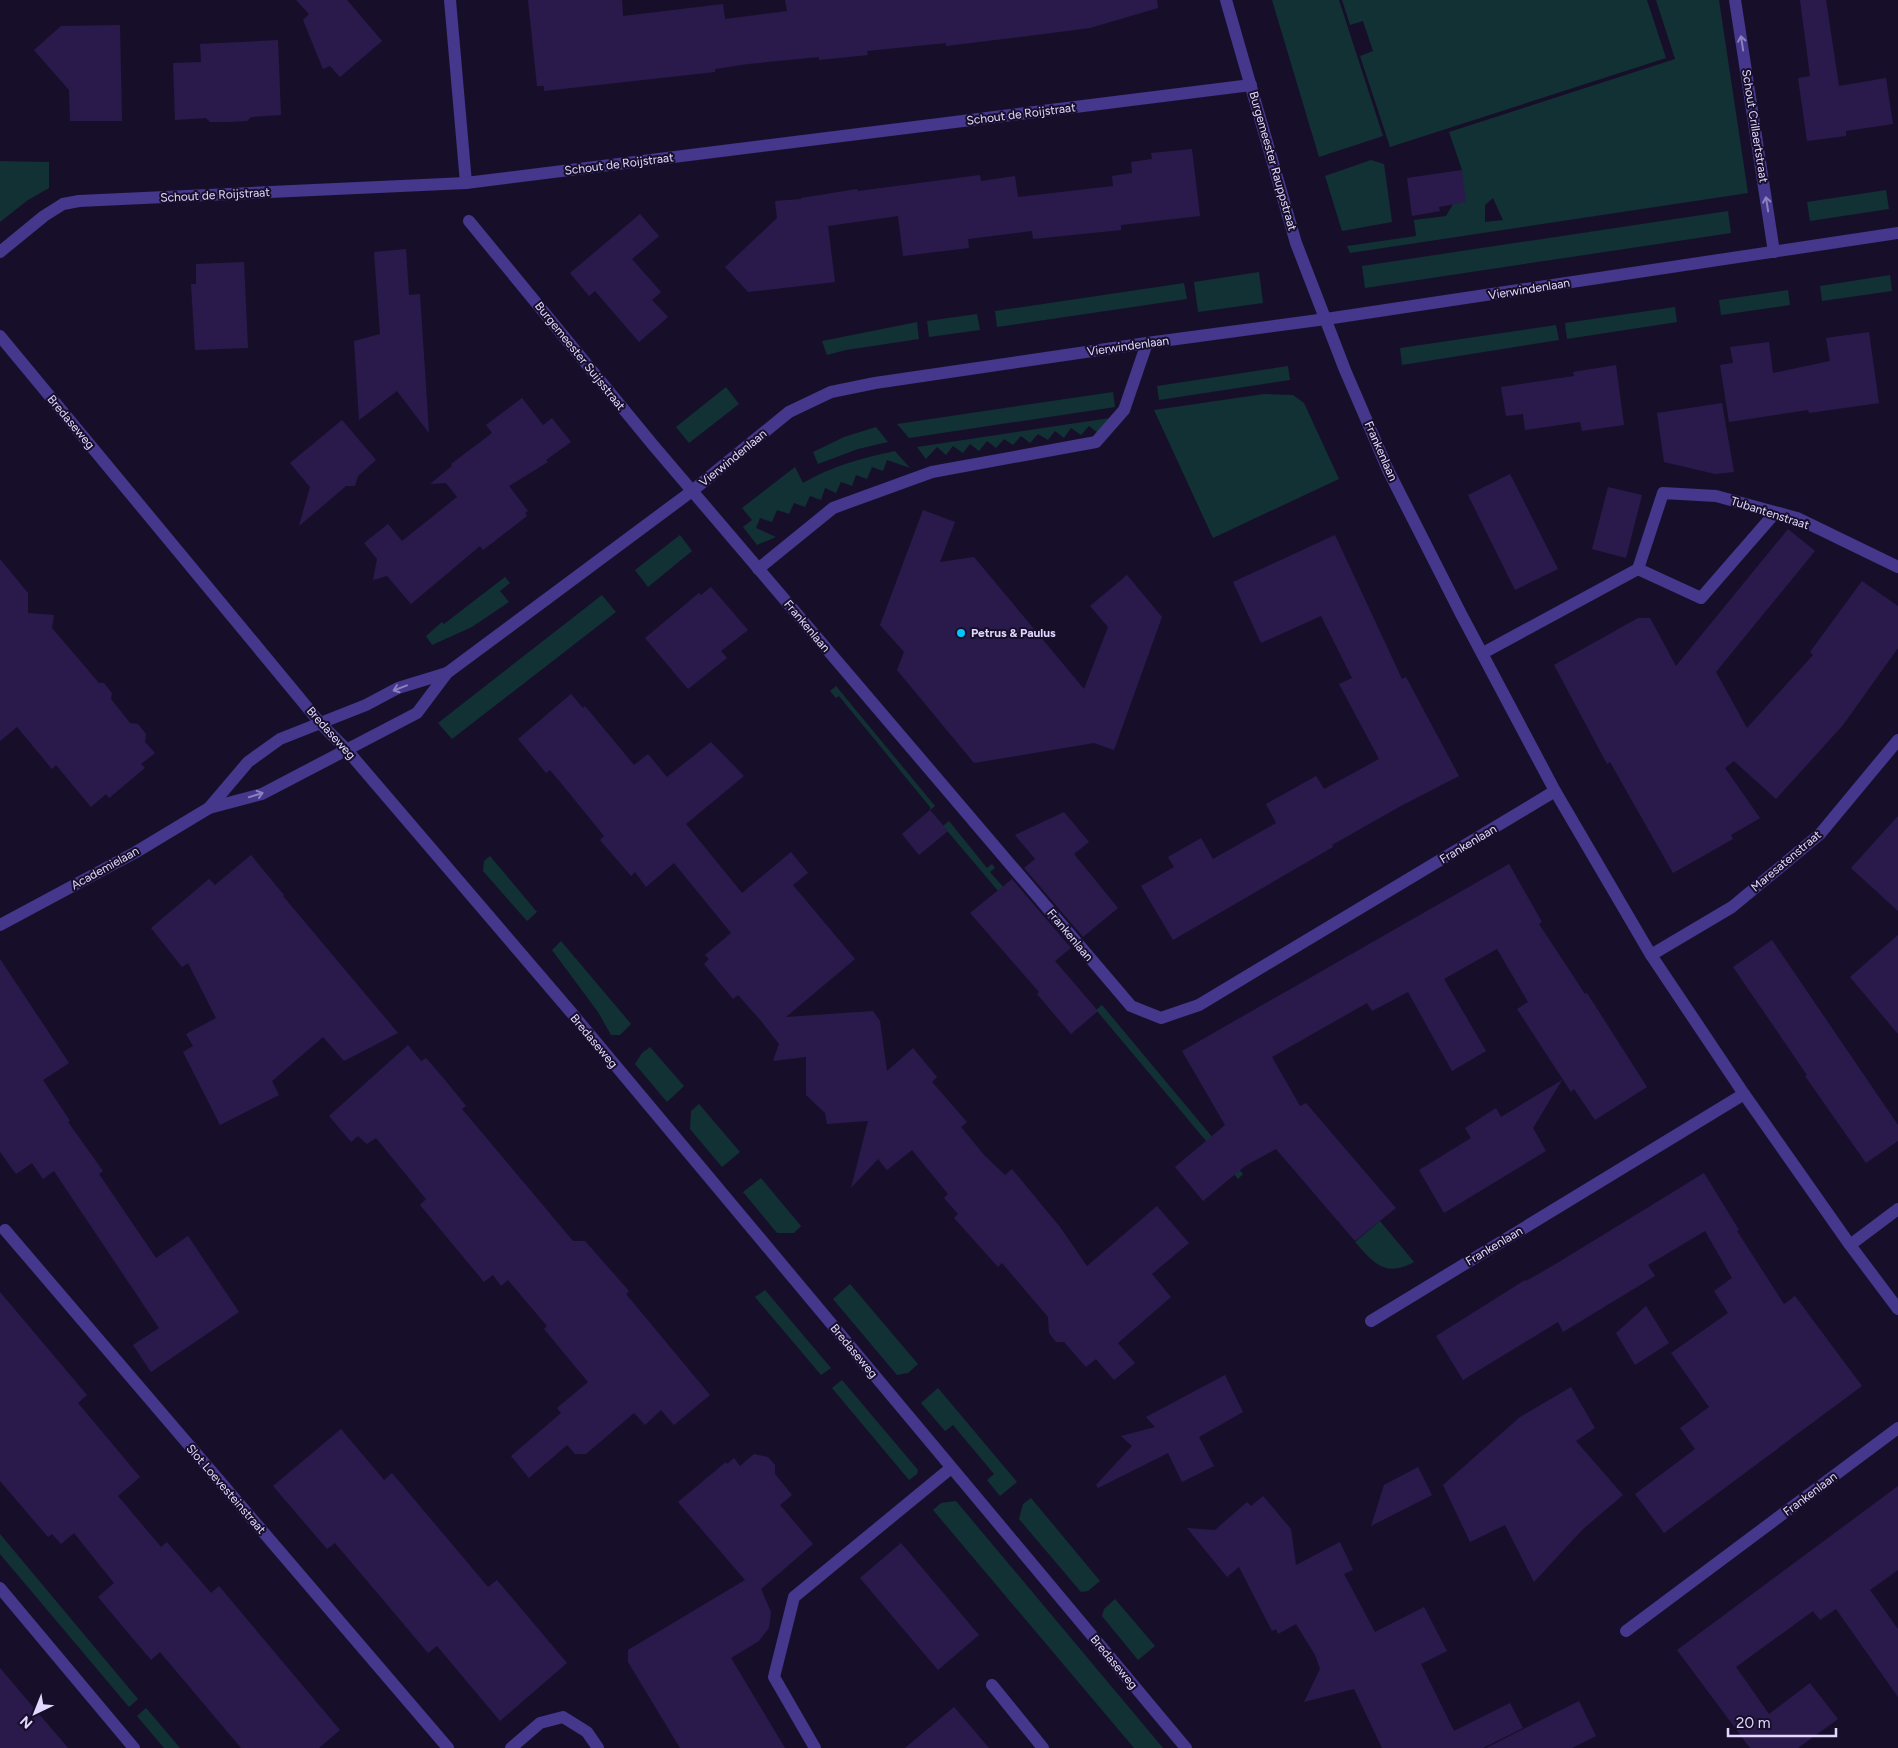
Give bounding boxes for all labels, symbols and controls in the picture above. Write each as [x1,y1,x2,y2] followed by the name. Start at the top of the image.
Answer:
[1736,36,1746,52] one-way arrow
[1739,68,1771,184] street label: Schout Crillaertstraat
[1246,90,1300,233] street label: Burgemeester Rauppstraat
[966,100,1077,128] street label: Schout de Roijstraat
[564,150,675,178] street label: Schout de Roijstraat
[160,185,271,205] street label: Schout de Roijstraat
[1761,196,1771,212] one-way arrow
[1487,276,1571,302] street label: Vierwindenlaan
[532,299,628,413] street label: Burgemeester Suijsstraat
[1086,333,1170,359] street label: Vierwindenlaan
[44,392,98,452] street label: Bredaseweg
[1362,419,1400,483] street label: Frankenlaan
[697,426,770,489] street label: Vierwindenlaan
[1729,494,1811,532] street label: Tubantenstraat
[781,597,833,655] street label: Frankenlaan
[971,626,1056,640] place label: Petrus & Paulus
[955,627,967,639] marker: Petrus & Paulus
[393,684,408,693] one-way arrow
[304,704,358,762] street label: Bredaseweg
[248,789,264,799] one-way arrow
[1437,821,1499,866] street label: Frankenlaan
[1748,827,1824,894] street label: Maresatenstraat
[69,843,142,892] street label: Academielaan
[1044,906,1096,964] street label: Frankenlaan
[567,1011,621,1071] street label: Bredaseweg
[1463,1223,1525,1268] street label: Frankenlaan
[827,1321,881,1381] street label: Bredaseweg
[183,1441,269,1537] street label: Slot Loevesteinstraat
[1780,1469,1840,1519] street label: Frankenlaan
[1087,1632,1141,1692] street label: Bredaseweg
[10,1688,60,1738] north arrow
[1728,1706,1836,1738] scale bar
[17,1712,36,1732] text: N
[1736,1714,1770,1732] text: 20 m

